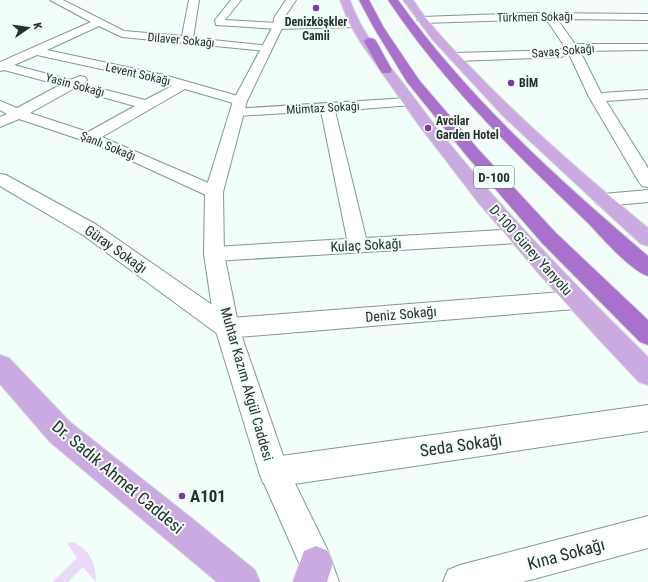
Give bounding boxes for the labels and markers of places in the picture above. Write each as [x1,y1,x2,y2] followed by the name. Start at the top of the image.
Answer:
[311,3,321,13] marker: Denizköşkler Camii
[285,15,347,43] place label: Denizköşkler Camii
[519,75,538,90] place label: BİM
[506,78,516,88] marker: BİM
[436,114,499,142] place label: Avcilar Garden Hotel
[423,123,433,133] marker: Avcilar Garden Hotel
[190,486,226,506] place label: A101
[177,491,187,501] marker: A101

